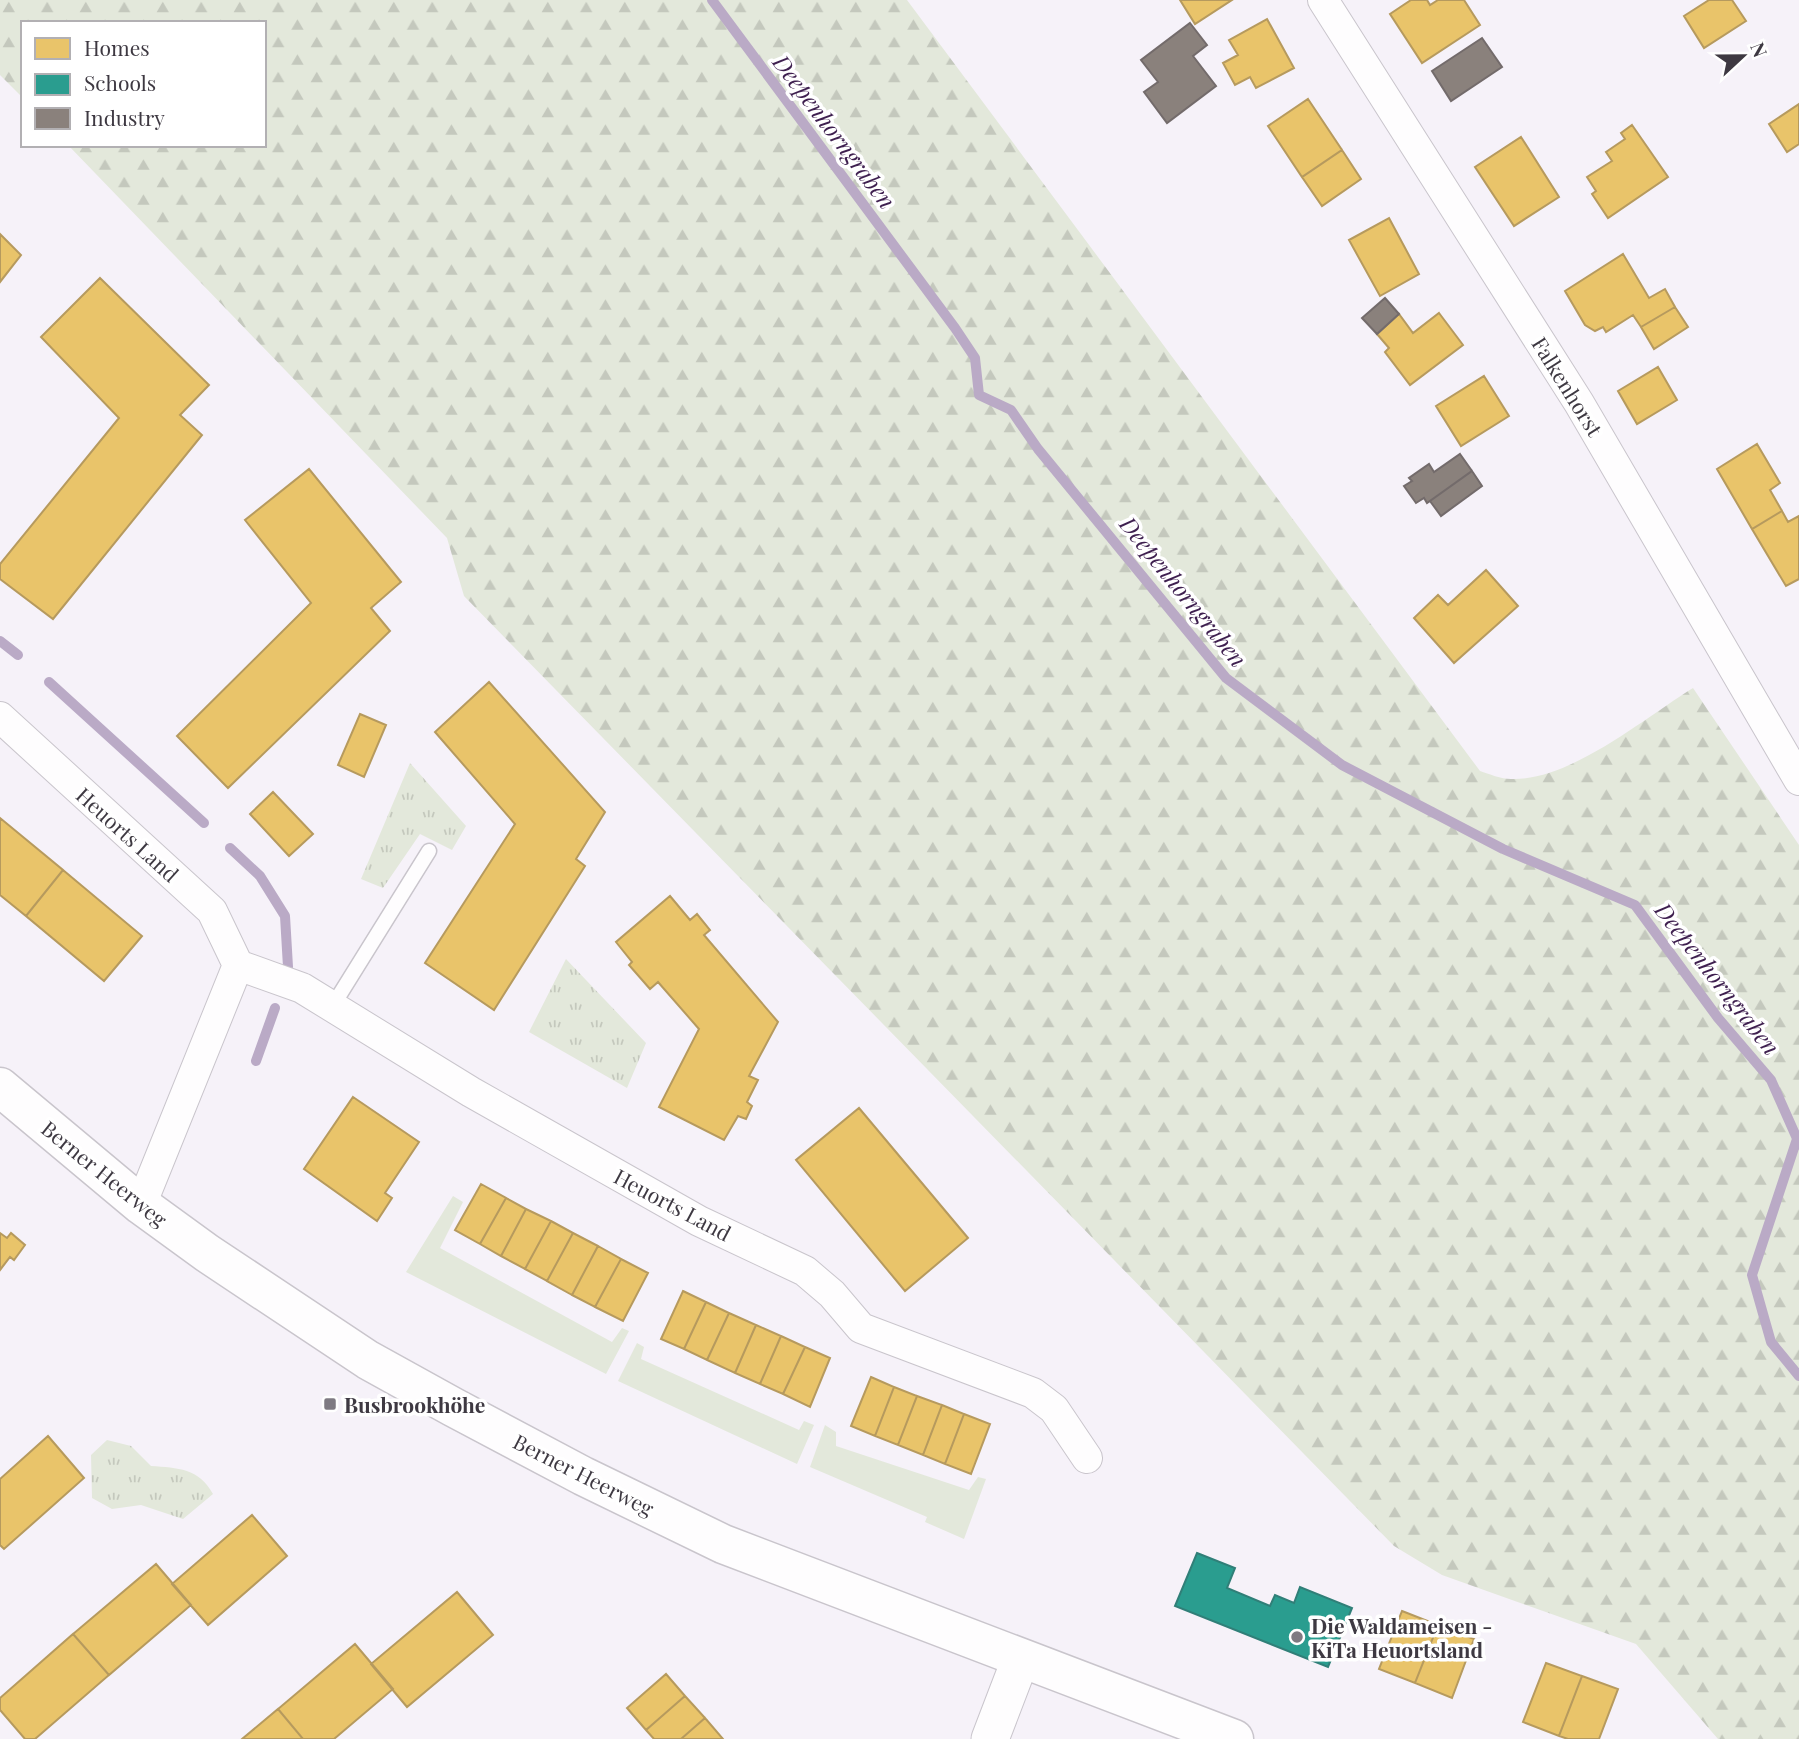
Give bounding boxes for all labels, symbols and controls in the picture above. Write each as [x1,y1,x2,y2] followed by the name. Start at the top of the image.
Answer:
[21,21,266,147] legend
[1708,21,1778,91] north arrow
[84,33,150,61] text: Homes
[1745,38,1774,61] text: N
[766,47,903,214] water label: Deepenhorngraben
[84,68,156,96] text: Schools
[84,103,165,131] text: Industry
[1526,331,1610,442] street label: Falkenhorst
[1113,508,1254,673] water label: Deepenhorngraben
[71,781,185,887] street label: Heuorts Land
[1648,895,1787,1061] water label: Deepenhorngraben
[36,1114,174,1232] street label: Berner Heerweg
[610,1161,736,1247] street label: Heuorts Land
[344,1390,485,1418] place label: Busbrookhöhe
[322,1396,338,1412] marker: Busbrookhöhe
[509,1427,659,1521] street label: Berner Heerweg
[1311,1611,1492,1663] place label: Die Waldameisen - KiTa Heuortsland
[1289,1629,1305,1645] marker: Die Waldameisen - KiTa Heuortsland

